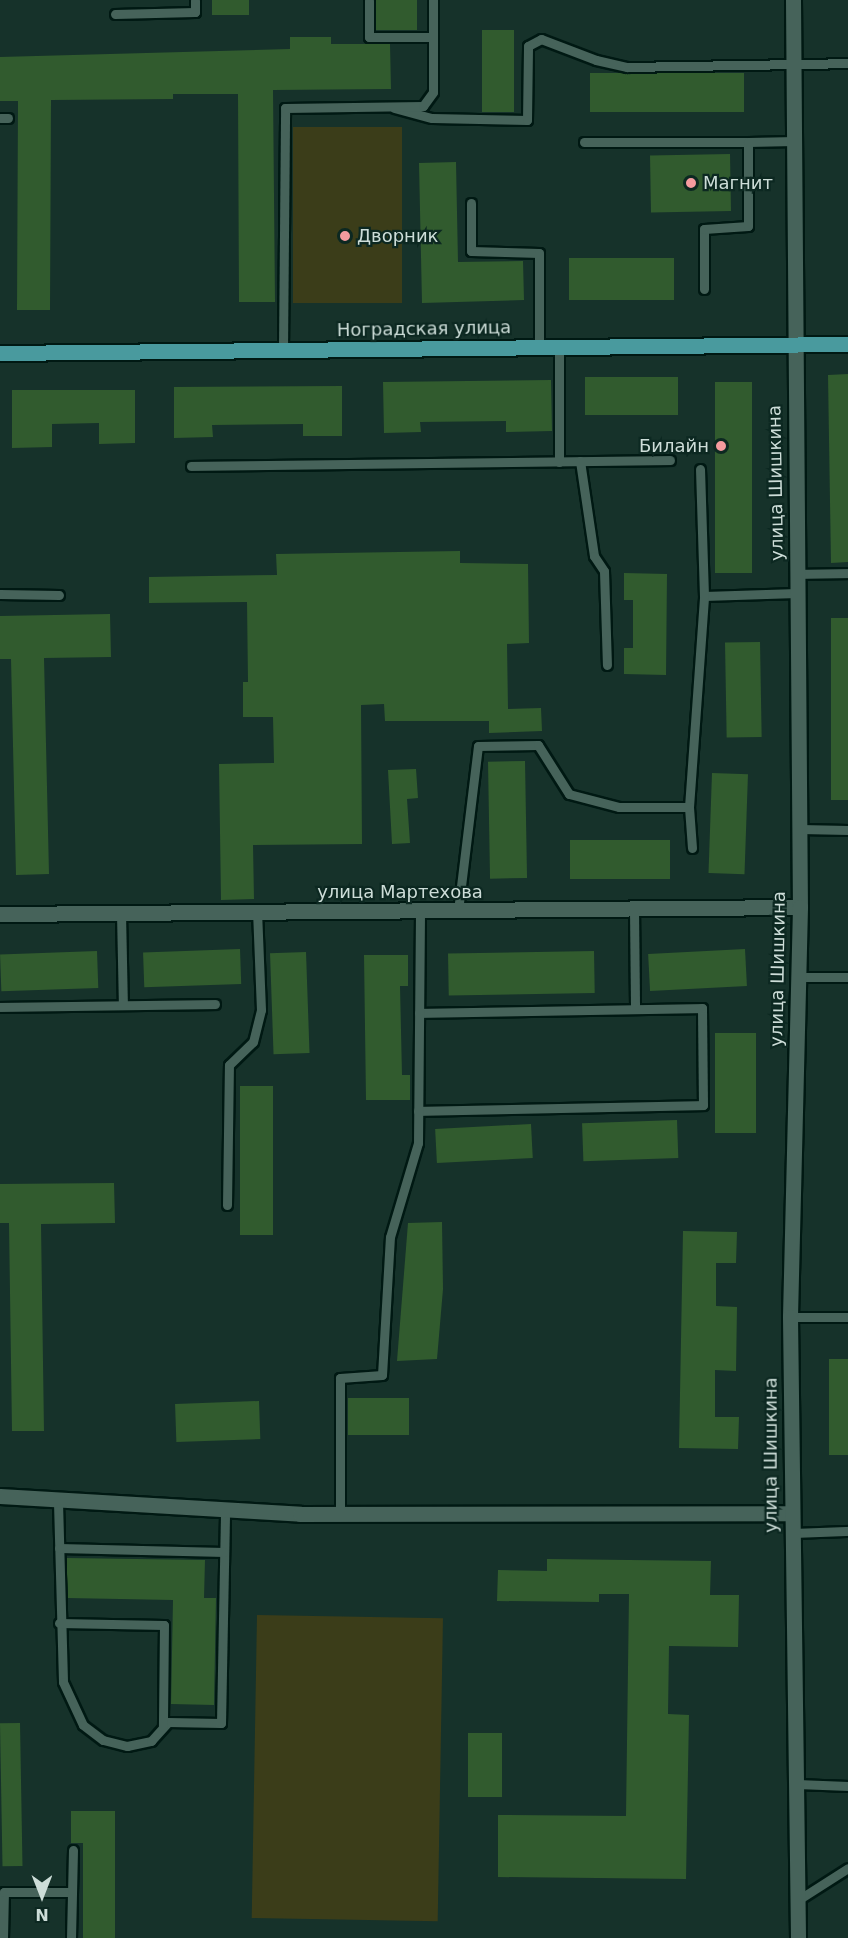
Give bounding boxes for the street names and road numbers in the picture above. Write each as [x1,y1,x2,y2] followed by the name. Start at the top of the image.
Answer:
[337,317,511,341] street label: Ноградская улица
[764,405,788,561] street label: улица Шишкина
[317,881,483,903] street label: улица Мартехова
[766,891,790,1047] street label: улица Шишкина
[760,1377,782,1533] street label: улица Шишкина

